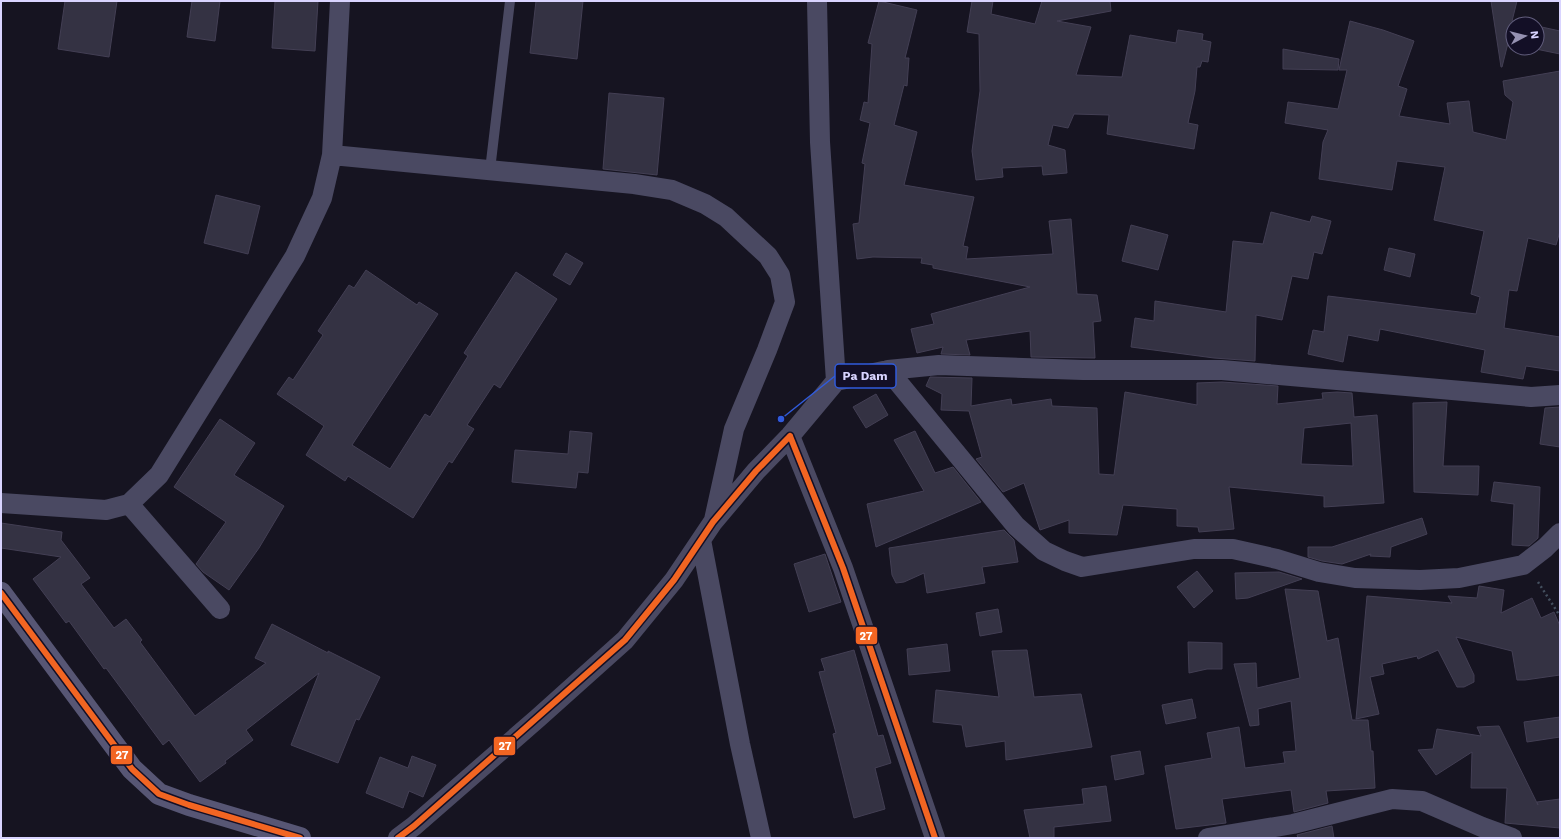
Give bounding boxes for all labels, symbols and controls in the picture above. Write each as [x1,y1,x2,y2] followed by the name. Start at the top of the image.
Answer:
[1505,16,1545,56] north arrow
[1527,30,1541,40] text: N
[835,364,896,388] callout: Pa Dam
[842,369,888,383] text: Pa Dam
[855,626,878,645] line badge: 27
[859,630,873,643] text: 27
[493,736,516,756] line badge: 27
[498,740,512,753] text: 27
[110,745,133,765] line badge: 27
[115,749,129,762] text: 27

